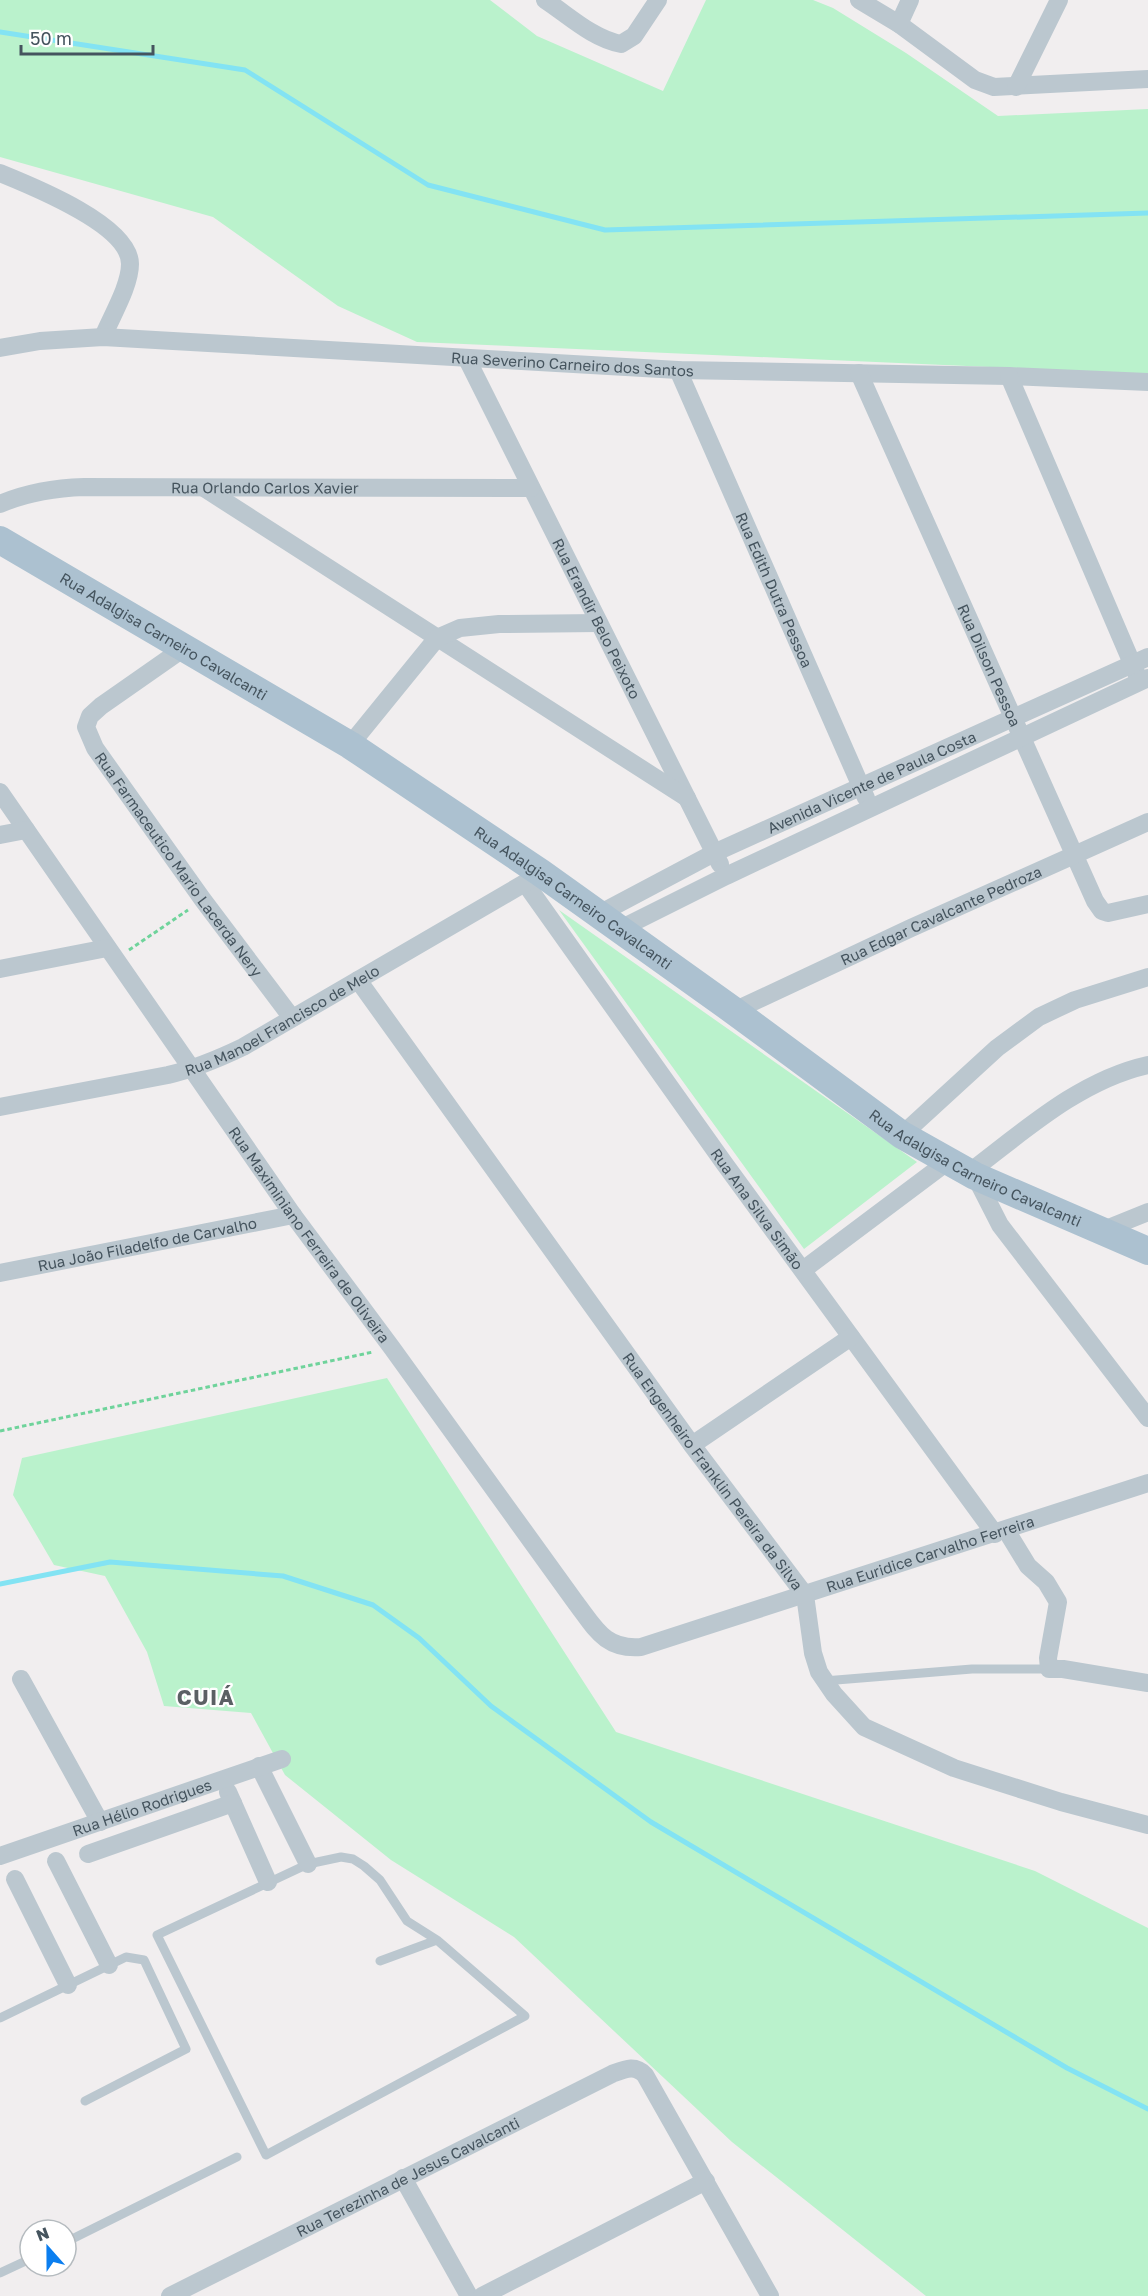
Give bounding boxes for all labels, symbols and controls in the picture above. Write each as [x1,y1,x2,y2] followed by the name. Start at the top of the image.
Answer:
[21,18,153,56] scale bar
[30,27,72,49] text: 50 m
[451,348,694,379] street label: Rua Severino Carneiro dos Santos
[171,478,359,497] street label: Rua Orlando Carlos Xavier
[733,509,817,670] street label: Rua Edith Dutra Pessoa
[549,535,645,702] street label: Rua Erandir Belo Peixoto
[57,568,271,704] street label: Rua Adalgisa Carneiro Cavalcanti
[954,601,1025,729] street label: Rua Dilson Pessoa
[764,727,979,837] street label: Avenida Vicente de Paula Costa
[92,748,267,980] street label: Rua Farmaceutico Mario Lacerda Nery
[471,822,676,973] street label: Rua Adalgisa Carneiro Cavalcanti
[837,862,1044,969] street label: Rua Edgar Cavalcante Pedroza
[182,961,382,1079] street label: Rua Manoel Francisco de Melo
[866,1105,1084,1230] street label: Rua Adalgisa Carneiro Cavalcanti
[225,1123,394,1346] street label: Rua Maximiniano Ferreira de Oliveira
[707,1145,808,1273] street label: Rua Ana Silva Simão
[36,1213,258,1274] street label: Rua João Filadelfo de Carvalho
[619,1349,807,1593] street label: Rua Engenheiro Franklin Pereira da Silva
[824,1511,1036,1596] street label: Rua Euridice Carvalho Ferreira
[177,1684,235,1710] district label: CUIÁ
[70,1775,214,1839] street label: Rua Hélio Rodrigues
[293,2113,522,2240] street label: Rua Terezinha de Jesus Cavalcanti
[18,2218,78,2278] north arrow
[33,2222,52,2246] text: N

